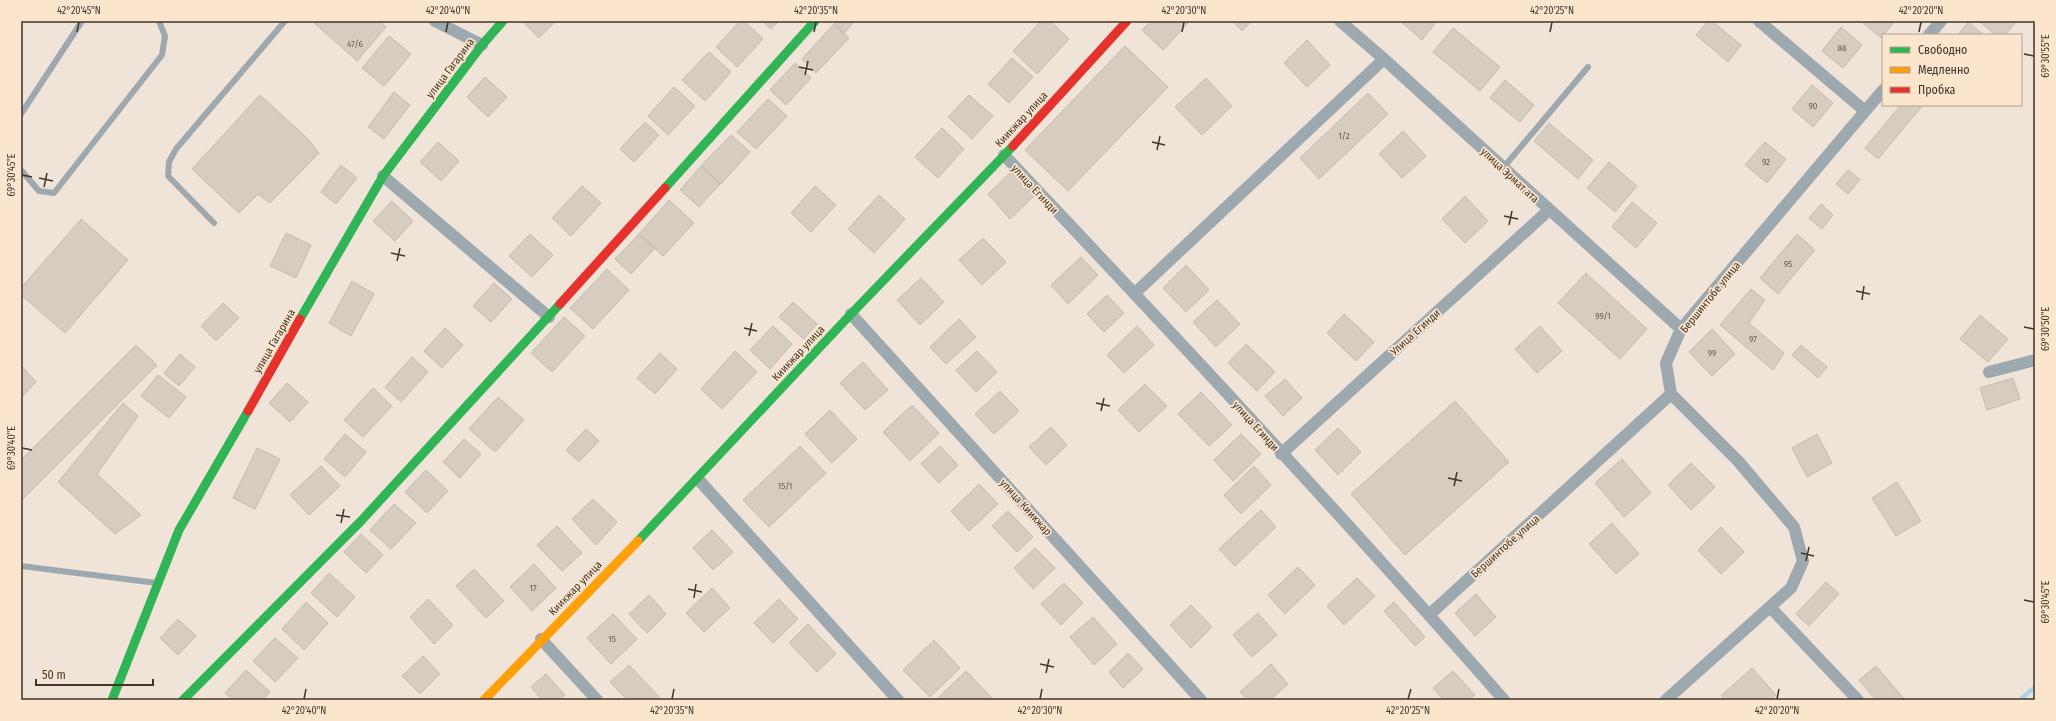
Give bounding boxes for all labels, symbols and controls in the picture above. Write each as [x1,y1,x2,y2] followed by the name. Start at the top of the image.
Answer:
[57,5,101,17] text: 42°20'45"N
[426,5,470,17] text: 42°20'40"N
[794,5,838,17] text: 42°20'35"N
[1162,5,1206,17] text: 42°20'30"N
[1530,5,1574,17] text: 42°20'25"N
[1899,5,1943,17] text: 42°20'20"N
[1882,34,2022,106] legend
[2040,34,2052,78] text: 69°30'55"E
[424,36,477,101] street label: улица Гагарина
[347,39,363,49] house number: 47/6
[1837,43,1847,53] house number: 88
[1918,43,1967,57] text: Свободно
[1918,63,1970,77] text: Медленно
[1918,83,1956,97] text: Пробка
[992,89,1050,150] street label: Киикжар улица
[1808,101,1818,111] house number: 90
[1338,131,1350,141] house number: 1/2
[1478,145,1541,206] street label: улица Эрмат ата
[6,153,18,197] text: 69°30'45"E
[1762,157,1770,167] house number: 92
[1009,162,1061,217] street label: улица Егинди
[1678,259,1743,336] street label: Бершинтобе улица
[1784,259,1792,269] house number: 95
[251,307,298,376] street label: улица Гагарина
[1387,307,1443,359] street label: Улица Егинди
[2040,307,2052,351] text: 69°30'50"E
[1595,311,1611,321] house number: 99/1
[769,323,827,384] street label: Киикжар улица
[1749,334,1757,344] house number: 97
[1708,348,1716,358] house number: 99
[1230,399,1281,454] street label: улица Егинди
[6,426,18,470] text: 69°30'40"E
[997,477,1054,538] street label: улица Киикжар
[778,481,792,491] house number: 15/1
[1468,512,1542,581] street label: Бершинтобе улица
[546,558,605,618] street label: Киикжар улица
[2040,580,2052,624] text: 69°30'45"E
[529,583,537,593] house number: 17
[608,634,616,644] house number: 15
[36,661,153,687] scale bar
[42,668,66,682] text: 50 m
[282,705,326,717] text: 42°20'40"N
[650,705,694,717] text: 42°20'35"N
[1018,705,1062,717] text: 42°20'30"N
[1386,705,1430,717] text: 42°20'25"N
[1755,705,1799,717] text: 42°20'20"N

